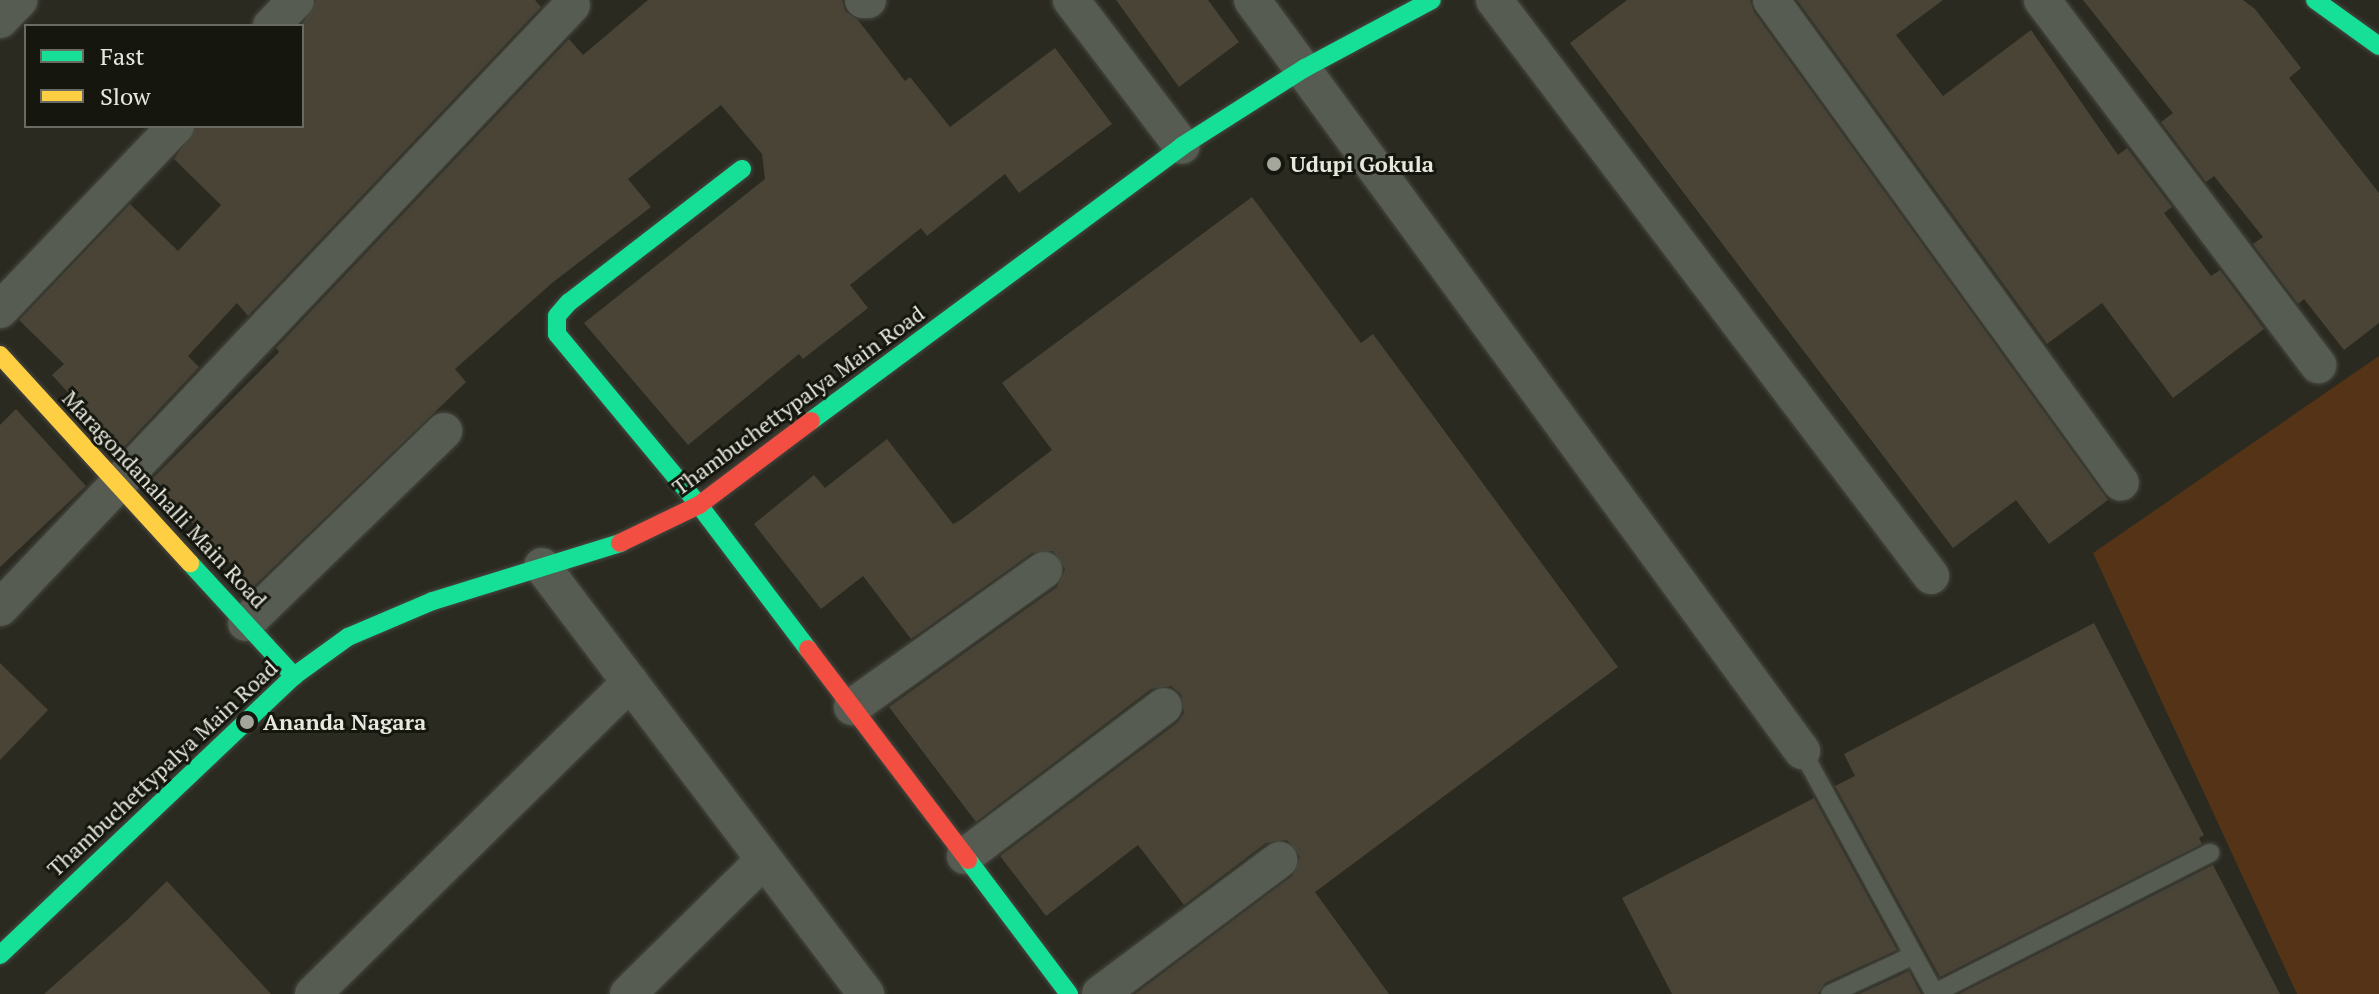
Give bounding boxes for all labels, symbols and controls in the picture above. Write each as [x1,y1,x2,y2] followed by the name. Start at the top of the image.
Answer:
[24,24,304,128] legend
[100,40,144,72] text: Fast
[100,80,151,112] text: Slow
[1290,151,1434,177] place label: Udupi Gokula
[1265,155,1283,173] marker: Udupi Gokula
[667,300,929,500] street label: Thambuchettypalya Main Road
[57,385,273,613] street label: Maragondanahalli Main Road
[41,654,283,882] street label: Thambuchettypalya Main Road
[263,709,426,735] place label: Ananda Nagara
[238,713,256,731] marker: Ananda Nagara

